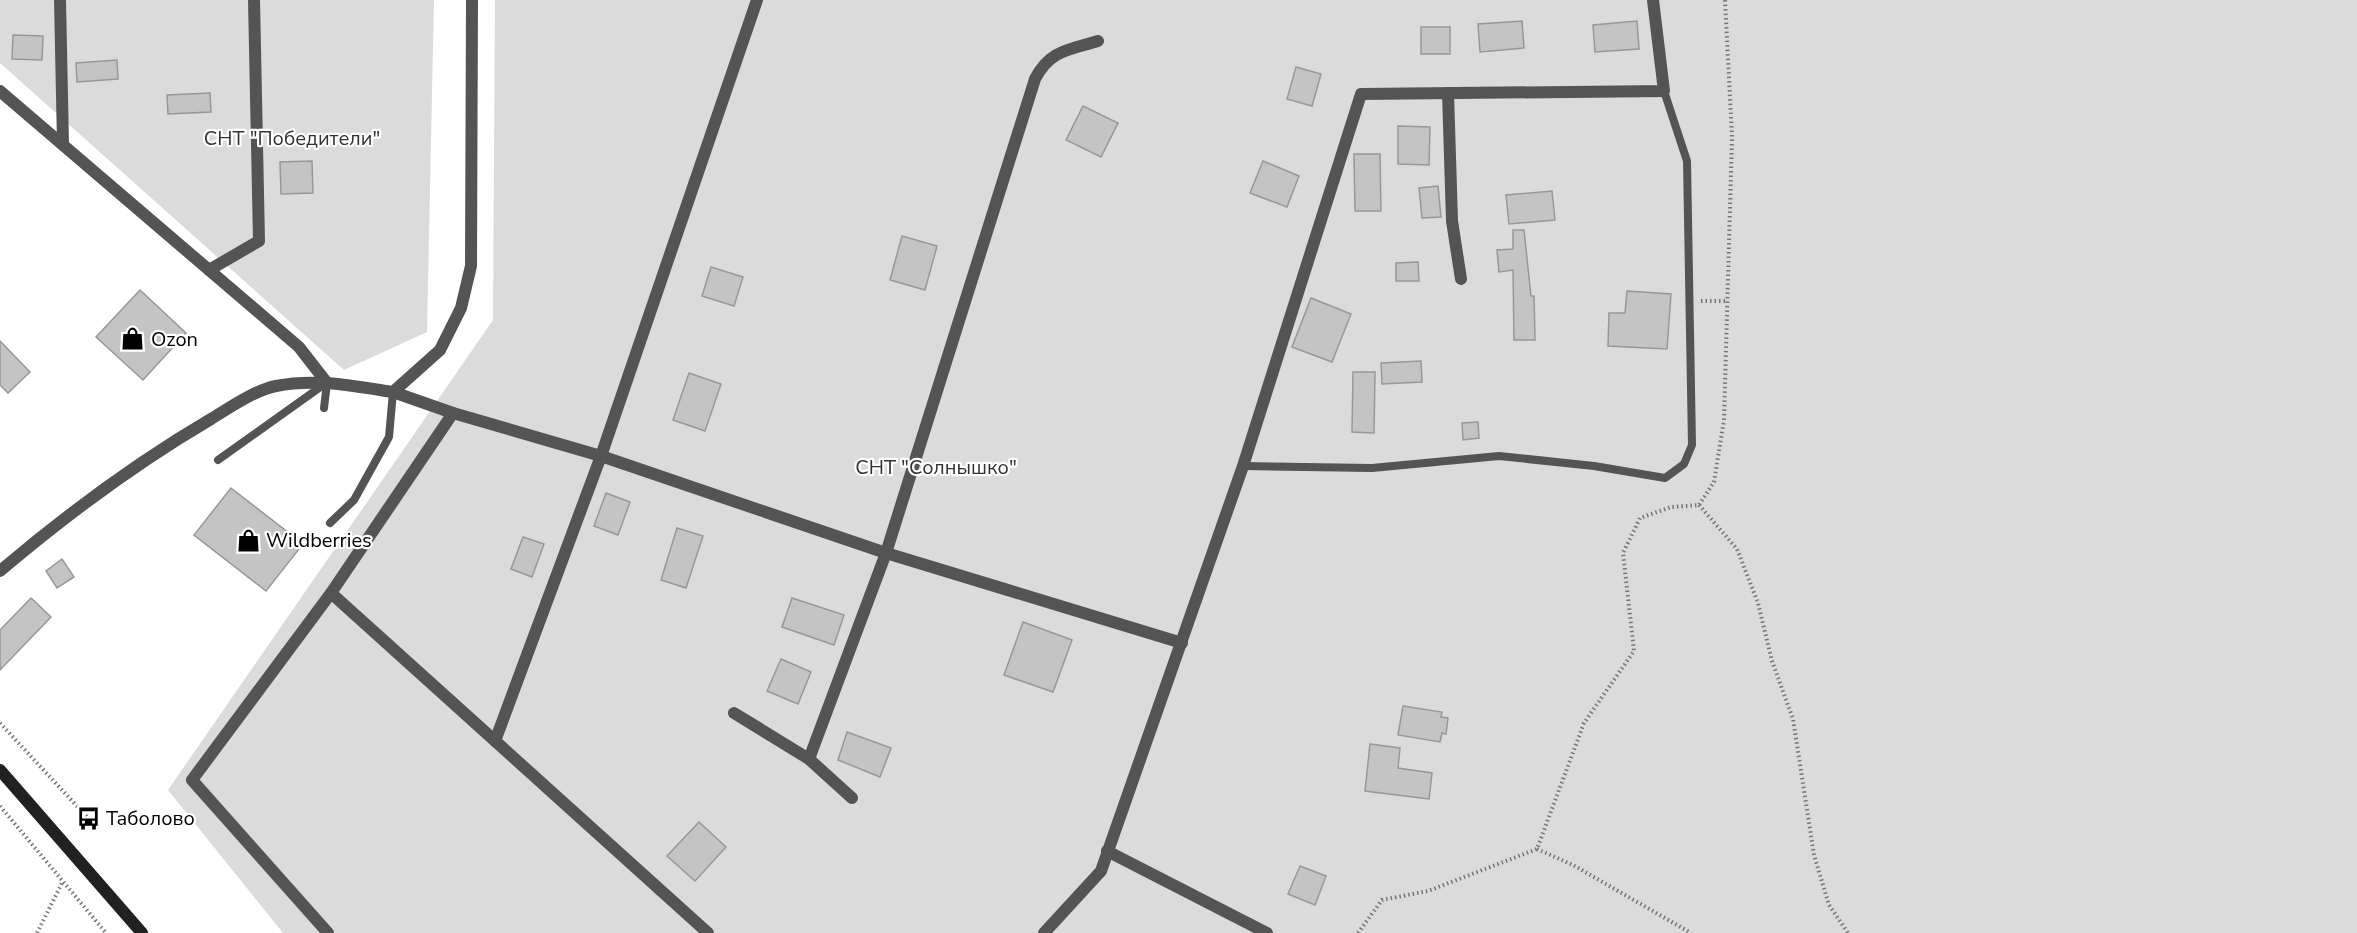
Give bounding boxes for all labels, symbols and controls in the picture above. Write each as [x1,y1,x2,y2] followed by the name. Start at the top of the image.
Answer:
[204,125,380,152] park label: СНТ "Победители"
[120,326,146,352] shop icon: Ozon
[151,326,198,353] place label: Ozon
[855,454,1017,481] park label: СНТ "Солнышко"
[235,527,261,553] shop icon: Wildberries
[266,527,372,554] place label: Wildberries
[75,805,101,831] bus stop icon: Таболово
[106,805,195,832] place label: Таболово

